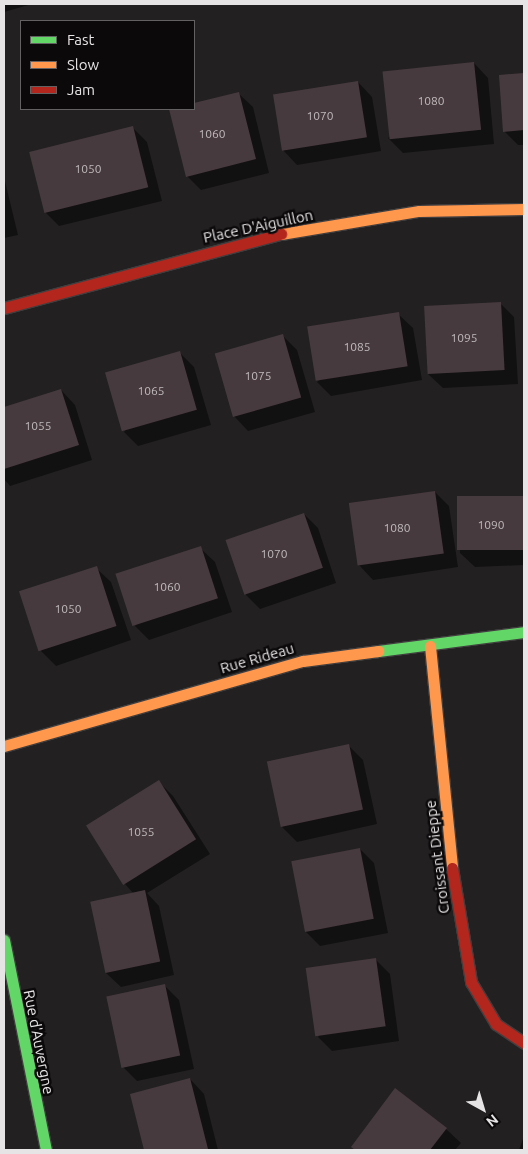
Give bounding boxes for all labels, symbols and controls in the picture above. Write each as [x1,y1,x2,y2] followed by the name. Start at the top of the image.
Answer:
[20,20,195,110] legend
[67,31,94,48] text: Fast
[67,56,99,73] text: Slow
[67,81,95,98] text: Jam
[417,94,445,108] house number: 1080
[306,109,334,123] house number: 1070
[198,127,226,141] house number: 1060
[74,162,102,176] house number: 1050
[201,206,315,246] street label: Place D'Aiguillon
[450,331,478,345] house number: 1095
[343,340,371,354] house number: 1085
[244,369,272,383] house number: 1075
[137,384,165,398] house number: 1065
[24,419,52,433] house number: 1055
[477,518,505,532] house number: 1090
[383,521,411,535] house number: 1080
[260,547,288,561] house number: 1070
[153,580,181,594] house number: 1060
[54,602,82,616] house number: 1050
[218,639,296,677] street label: Rue Rideau
[421,799,453,915] street label: Croissant Dieppe
[127,825,155,839] house number: 1055
[20,988,58,1096] street label: Rue d'Auvergne
[458,1084,508,1134] north arrow
[483,1111,502,1130] text: N

